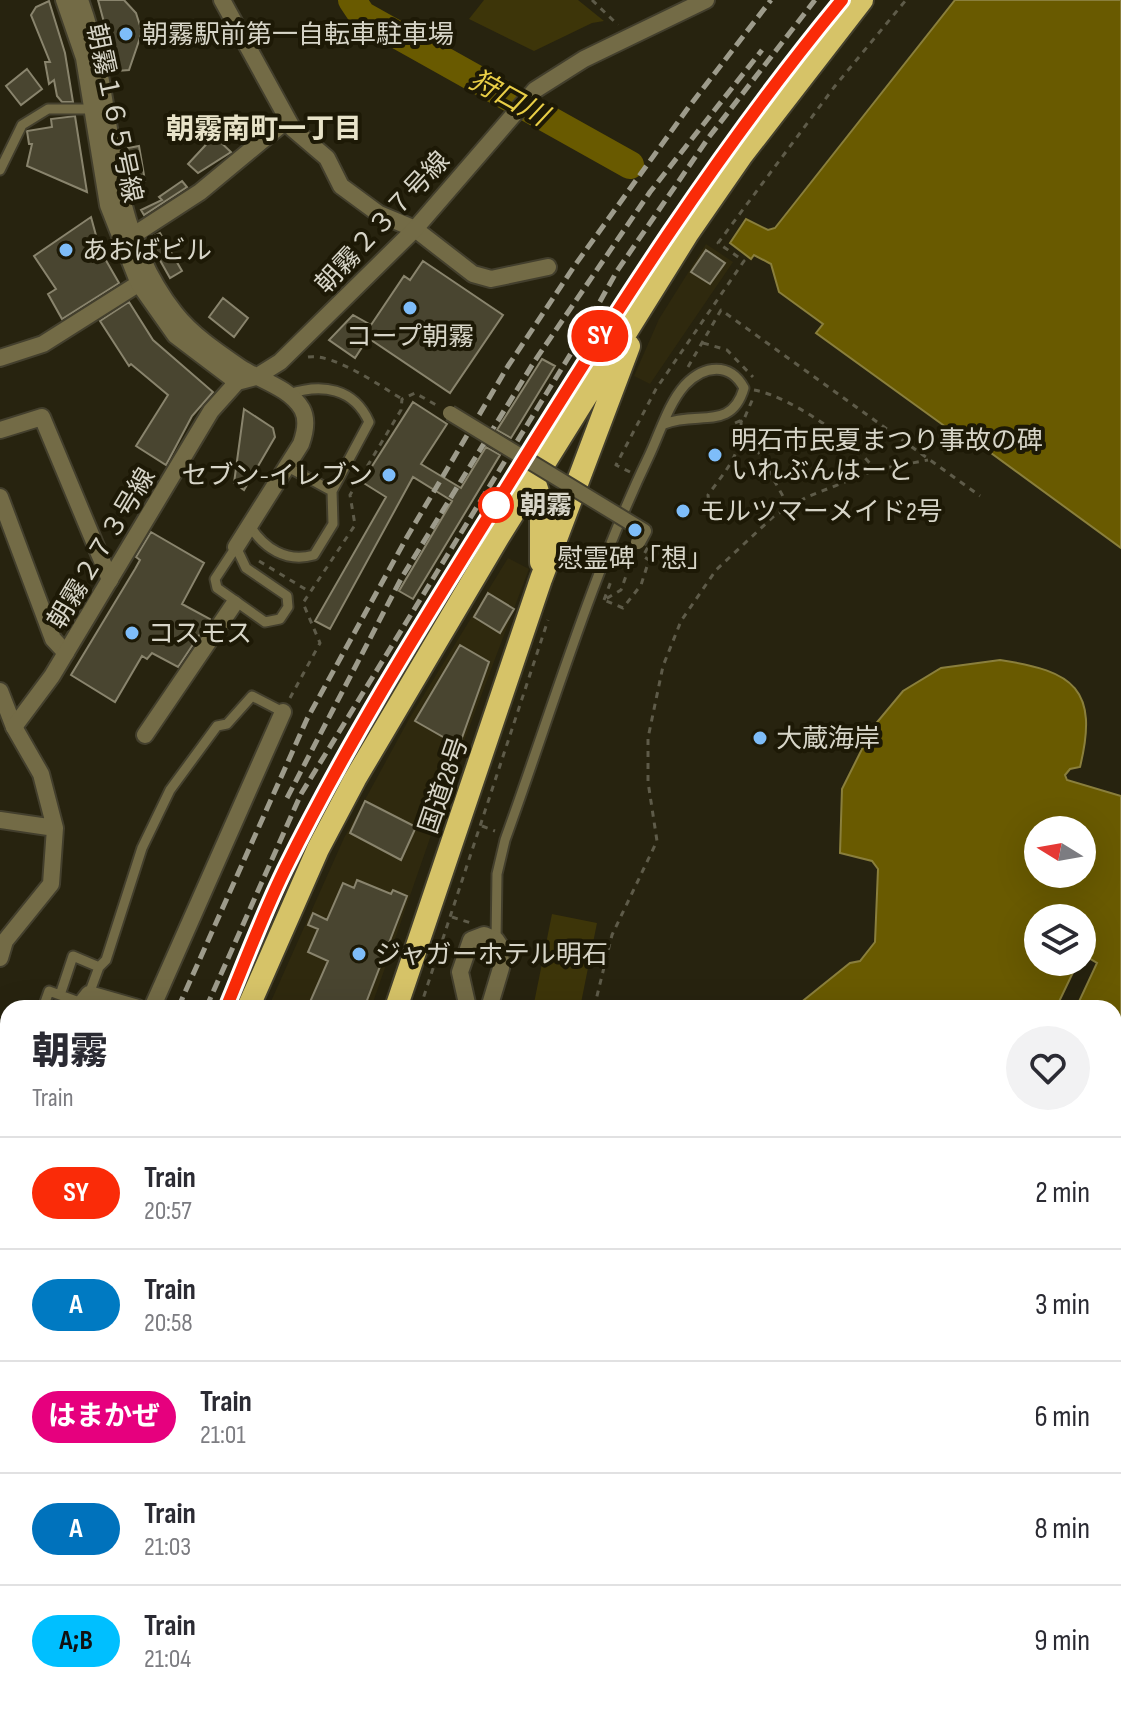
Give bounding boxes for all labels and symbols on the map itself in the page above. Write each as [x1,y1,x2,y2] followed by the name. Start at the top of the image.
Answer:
[142,20,454,51] place label: 朝霧駅前第一自転車駐車場
[79,21,148,206] street label: 朝霧１６５号線
[117,25,135,43] marker: 朝霧駅前第一自転車駐車場
[464,64,556,135] water label: 狩口川
[166,113,362,146] district label: 朝霧南町一丁目
[310,146,457,300] street label: 朝霧２３７号線
[82,236,212,267] place label: あおばビル
[57,241,75,259] marker: あおばビル
[401,299,419,317] marker: コープ朝霧
[564,310,636,362] line badge: SY
[346,322,474,353] place label: コープ朝霧
[731,426,1043,487] place label: 明石市民夏まつり事故の碑 いれぶんはーと
[706,446,724,464] marker: 明石市民夏まつり事故の碑 いれぶんはーと
[181,461,373,492] place label: セブン-イレブン
[42,463,162,635] street label: 朝霧２７３号線
[380,466,398,484] marker: セブン-イレブン
[479,488,513,522] marker: 朝霧
[520,491,572,522] place label: 朝霧
[699,497,943,528] place label: モルツマーメイド2号
[674,502,692,520] marker: モルツマーメイド2号
[626,521,644,539] marker: 慰霊碑「想」
[557,544,713,575] place label: 慰霊碑「想」
[148,619,252,650] place label: コスモス
[123,624,141,642] marker: コスモス
[776,724,880,755] place label: 大蔵海岸
[751,729,769,747] marker: 大蔵海岸
[413,733,475,838] street label: 国道28号
[1024,816,1096,888] north arrow
[375,940,608,971] place label: ジャガーホテル明石
[350,945,368,963] marker: ジャガーホテル明石

